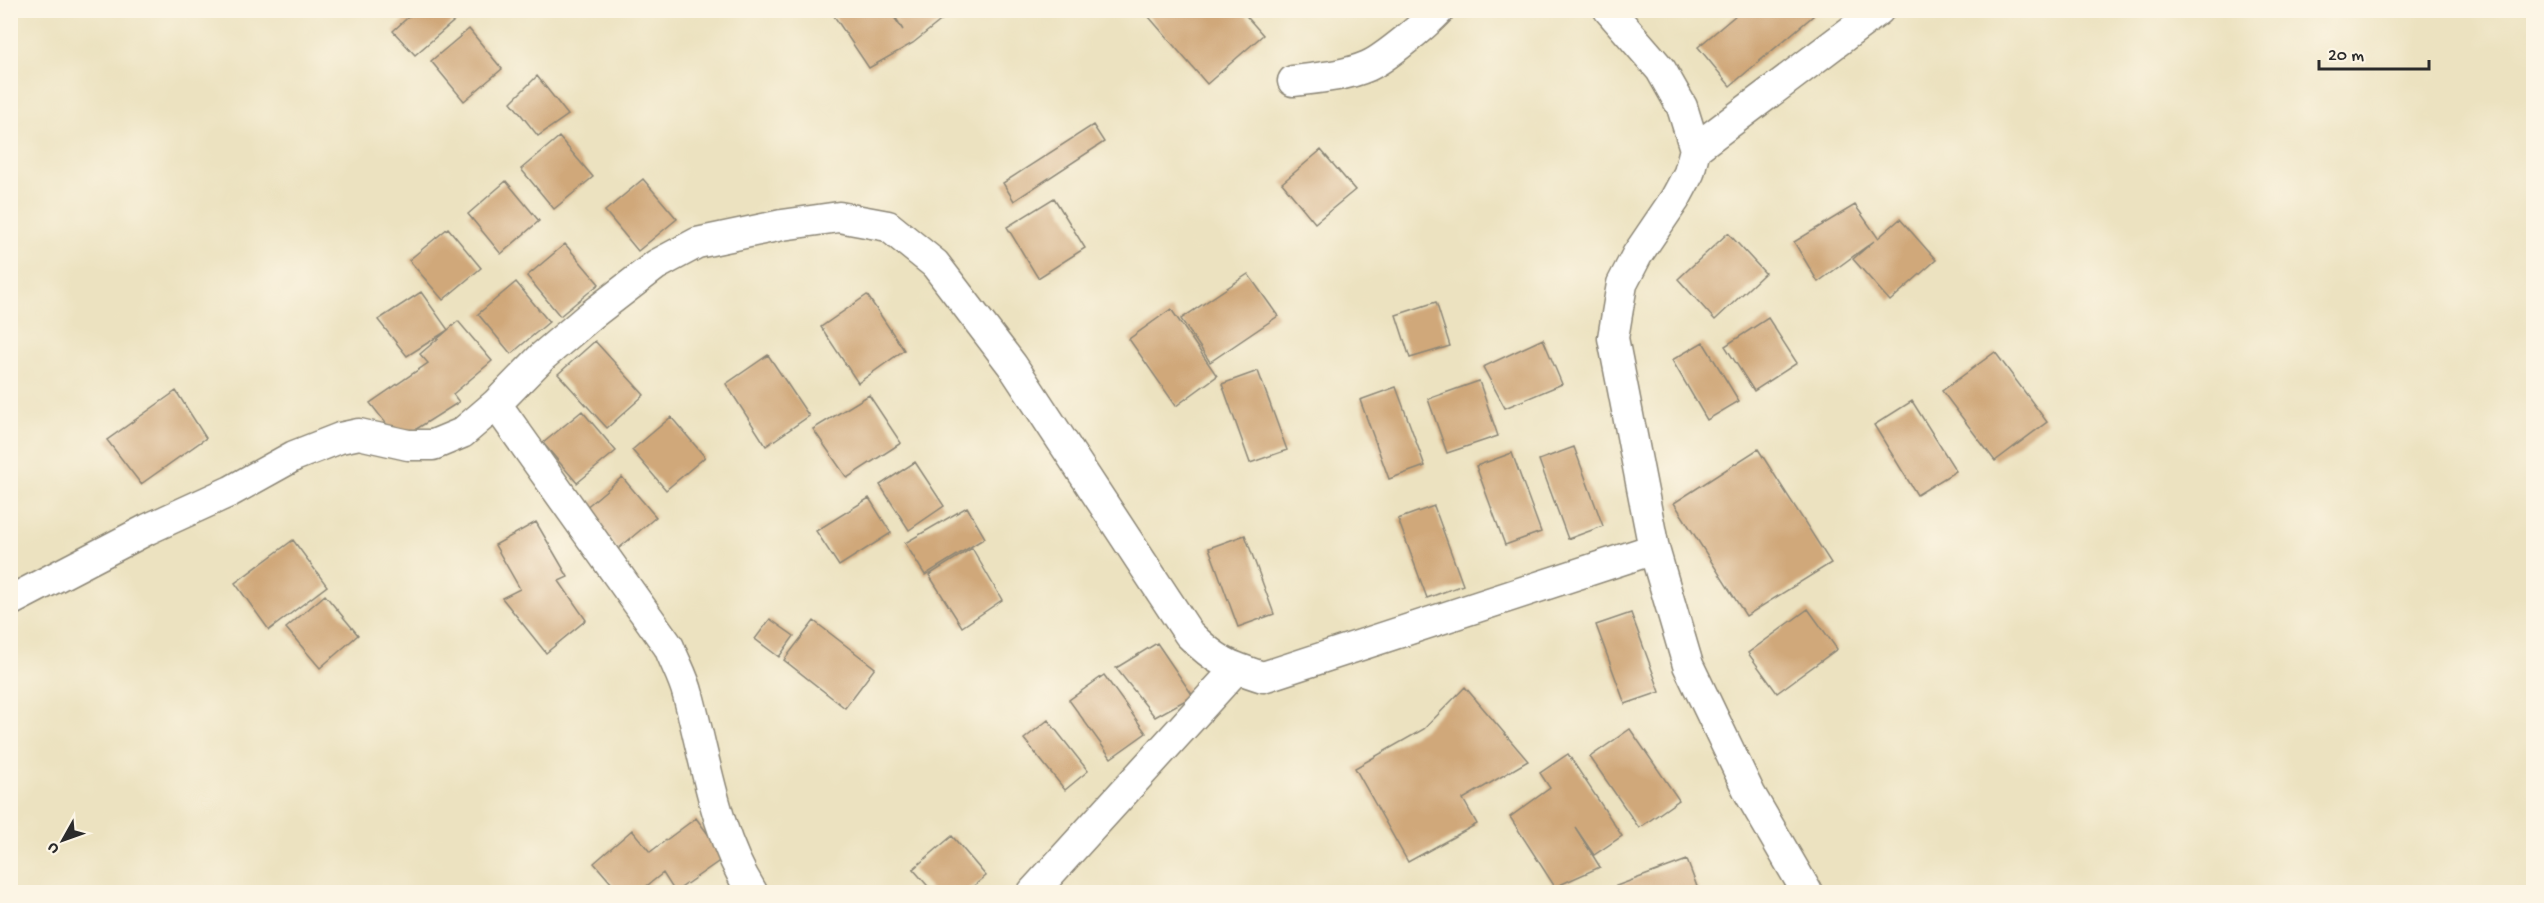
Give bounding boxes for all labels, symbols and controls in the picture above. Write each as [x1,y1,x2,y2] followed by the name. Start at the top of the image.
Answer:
[2319,33,2428,71] scale bar
[2328,46,2364,67] text: 20 m
[33,810,93,870] north arrow
[43,837,64,857] text: U

